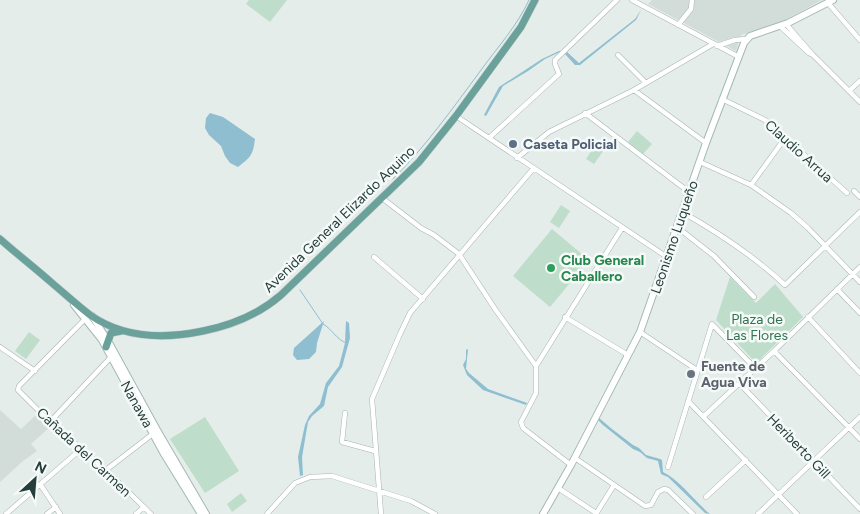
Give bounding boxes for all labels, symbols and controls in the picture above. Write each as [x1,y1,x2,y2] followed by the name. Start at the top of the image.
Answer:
[761,117,836,186] street label: Claudio Arrua
[523,136,617,153] place label: Caseta Policial
[507,138,519,150] marker: Caseta Policial
[260,142,419,296] street label: Avenida General Elizardo Aquino
[647,178,702,296] street label: Leonismo Luqueño
[561,252,644,285] place label: Club General Caballero
[545,262,557,274] marker: Club General Caballero
[726,311,788,344] park label: Plaza de Las Flores
[701,358,767,391] place label: Fuente de Agua Viva
[685,368,697,380] marker: Fuente de Agua Viva
[117,378,156,431] street label: Nanawa
[33,404,134,501] street label: Cañada del Carmen
[763,410,834,482] street label: Heriberto Gill
[10,454,60,504] north arrow
[32,458,49,478] text: N

